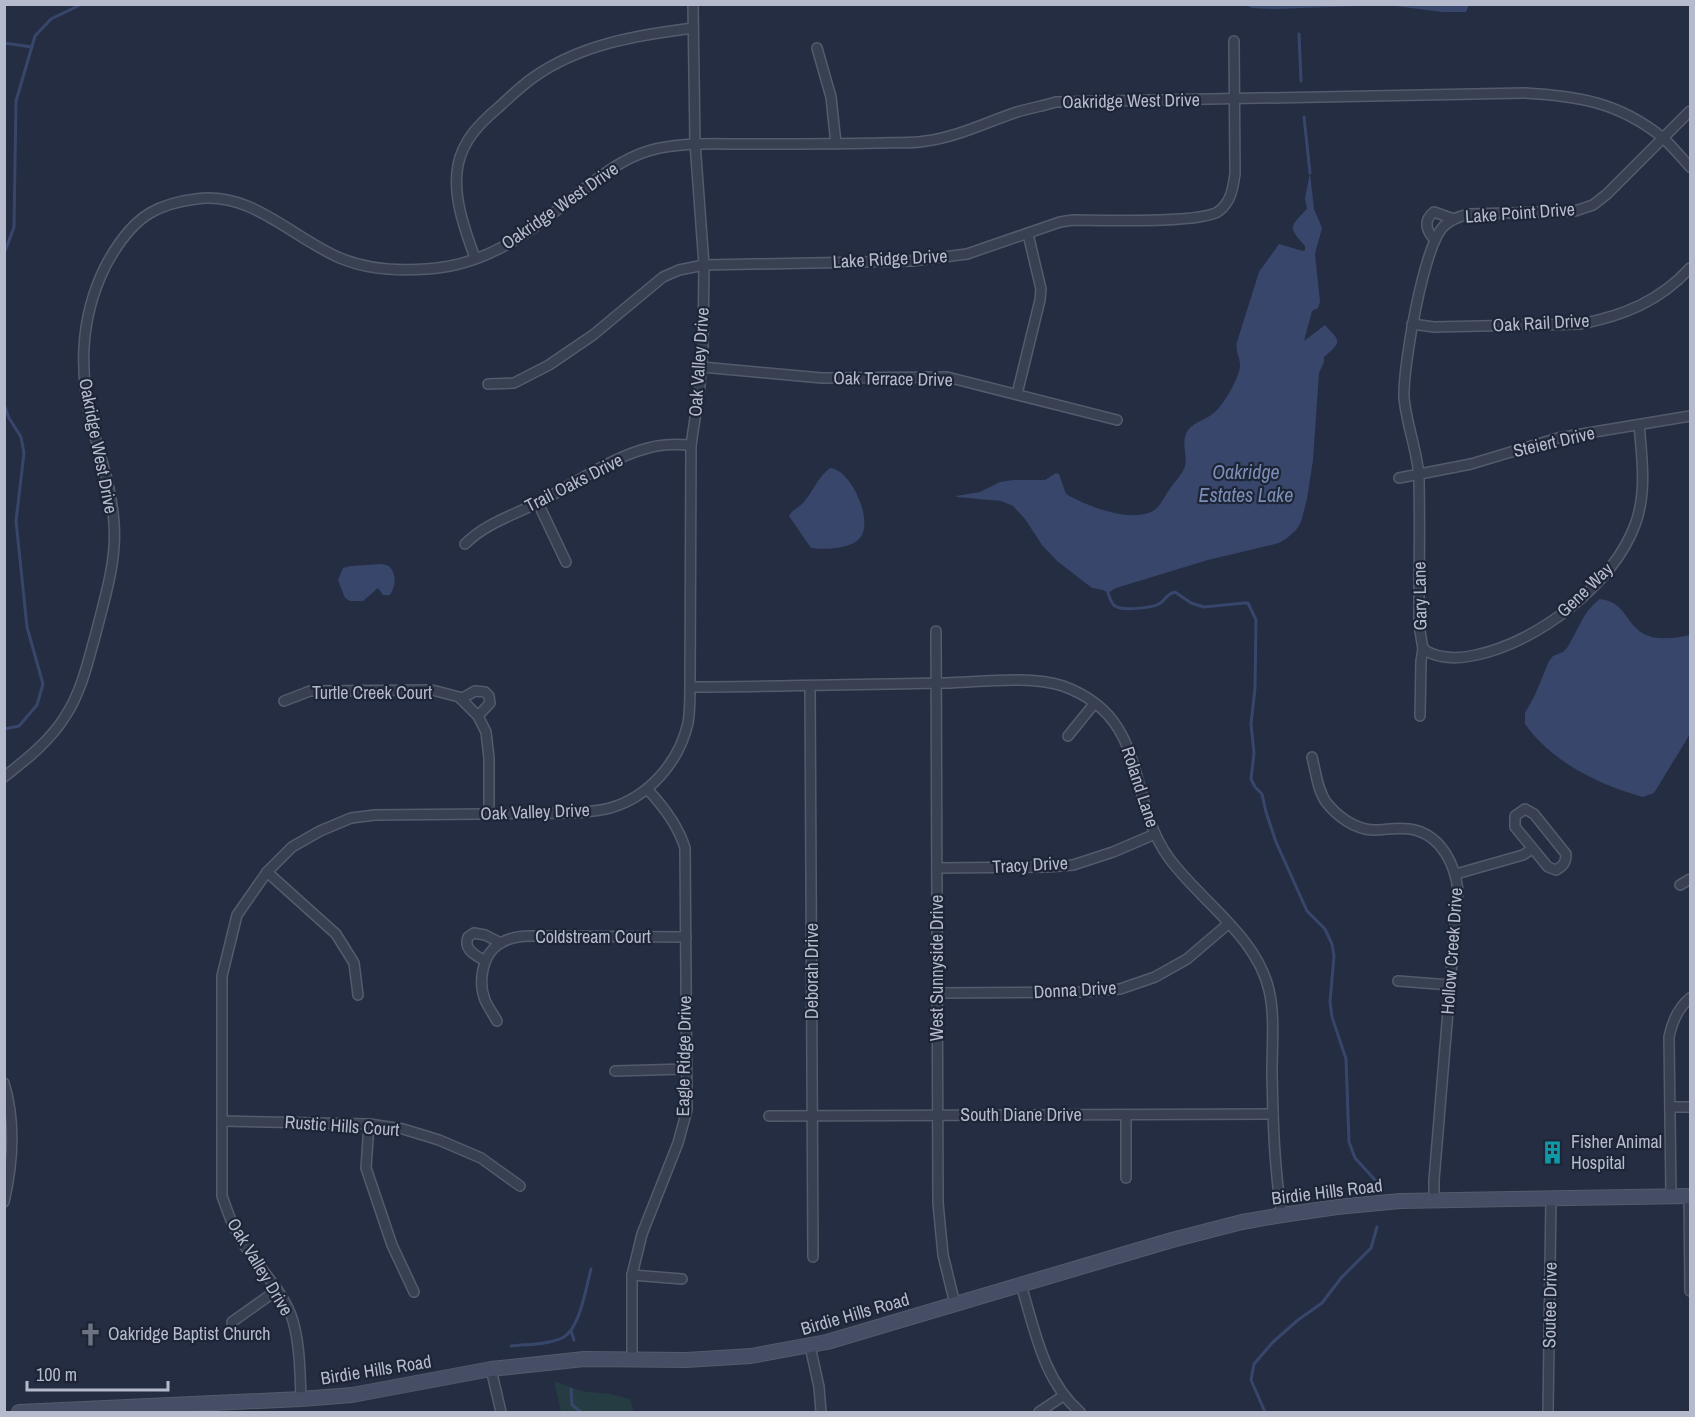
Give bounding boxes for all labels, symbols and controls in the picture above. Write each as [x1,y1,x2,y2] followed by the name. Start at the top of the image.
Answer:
[1062,87,1200,114] street label: Oakridge West Drive
[496,156,623,255] street label: Oakridge West Drive
[1464,196,1576,229] street label: Lake Point Drive
[832,243,948,274] street label: Lake Ridge Drive
[682,306,715,418] street label: Oak Valley Drive
[1492,307,1590,338] street label: Oak Rail Drive
[833,365,953,392] street label: Oak Terrace Drive
[73,376,124,516] street label: Oakridge West Drive
[1511,420,1597,463] street label: Steiert Drive
[520,447,627,518] street label: Trail Oaks Drive
[1199,458,1293,508] water label: Oakridge Estates Lake
[1551,556,1619,623] street label: Gene Way
[1406,561,1433,631] street label: Gary Lane
[312,680,432,705] street label: Turtle Creek Court
[1116,743,1165,831] street label: Roland Lane
[480,797,590,826] street label: Oak Valley Drive
[992,850,1068,879] street label: Tracy Drive
[1435,887,1468,1015] street label: Hollow Creek Drive
[924,895,949,1041] street label: West Sunnyside Drive
[799,923,824,1019] street label: Deborah Drive
[535,924,651,949] street label: Coldstream Court
[1033,975,1117,1004] street label: Donna Drive
[670,995,697,1117] street label: Eagle Ridge Drive
[960,1102,1082,1127] street label: South Diane Drive
[284,1109,400,1142] street label: Rustic Hills Court
[1571,1129,1662,1175] place label: Fisher Animal Hospital
[1540,1139,1566,1165] building icon: Fisher Animal Hospital
[1270,1172,1384,1211] street label: Birdie Hills Road
[221,1213,299,1320] street label: Oak Valley Drive
[1536,1262,1563,1348] street label: Soutee Drive
[798,1286,912,1341] street label: Birdie Hills Road
[77,1321,103,1347] church icon: Oakridge Baptist Church
[108,1321,270,1346] place label: Oakridge Baptist Church
[319,1348,433,1391] street label: Birdie Hills Road
[27,1354,168,1392] scale bar
[36,1362,77,1387] text: 100 m

